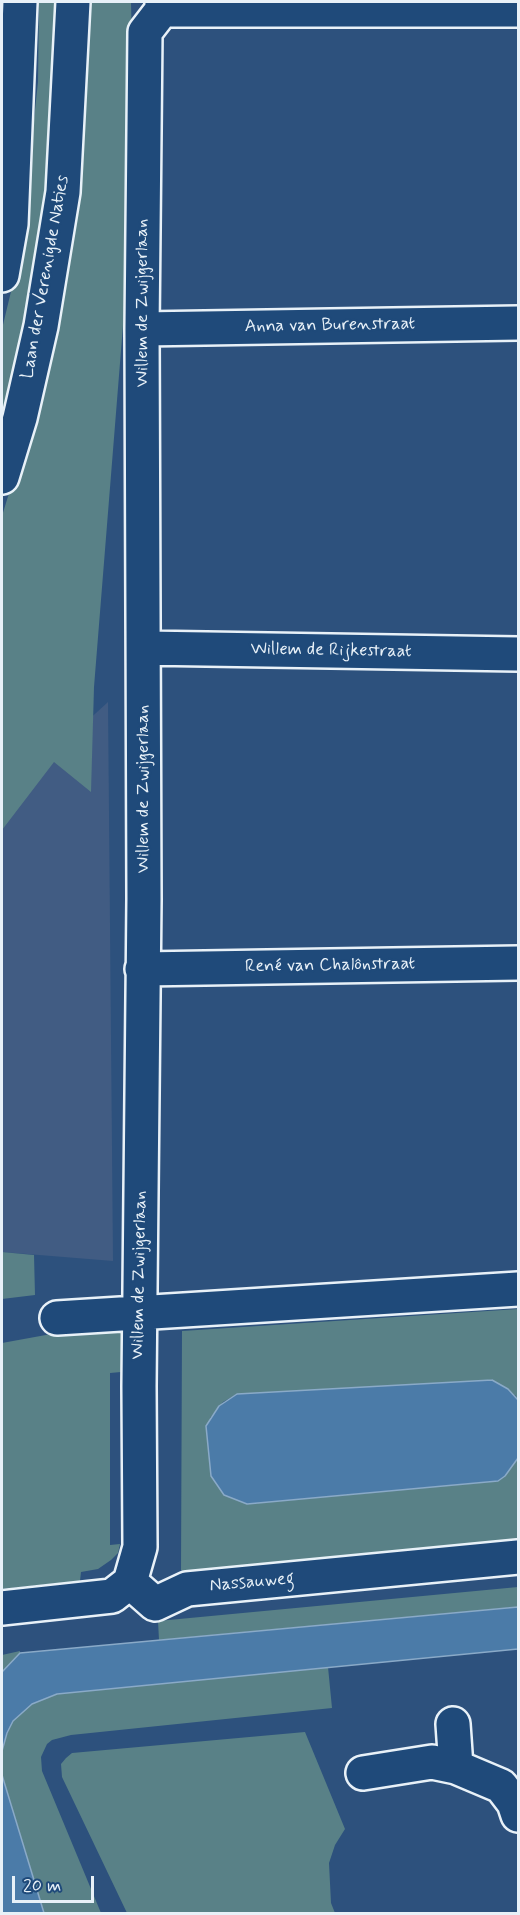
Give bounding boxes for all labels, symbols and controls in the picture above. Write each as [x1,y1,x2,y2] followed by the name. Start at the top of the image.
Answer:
[17,174,75,380] street label: Laan der Verenigde Naties
[132,219,154,387] street label: Willem de Zwijgerlaan
[245,314,415,338] street label: Anna van Burenstraat
[250,639,412,663] street label: Willem de Rijkestraat
[133,705,155,873] street label: Willem de Zwijgerlaan
[245,954,415,978] street label: René van Chalônstraat
[128,1190,152,1360] street label: Willem de Zwijgerlaan
[209,1569,295,1597] street label: Nassauweg
[15,1864,98,1902] scale bar
[23,1874,61,1898] text: 20 m

